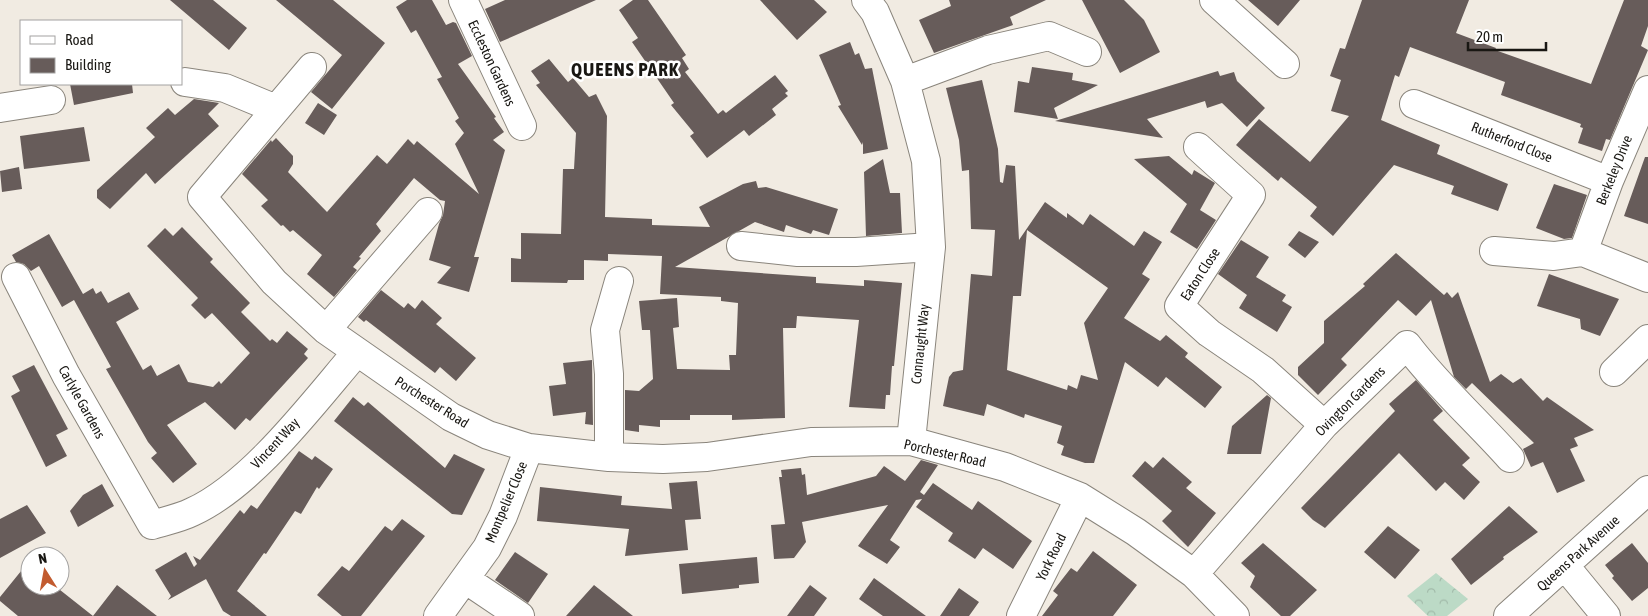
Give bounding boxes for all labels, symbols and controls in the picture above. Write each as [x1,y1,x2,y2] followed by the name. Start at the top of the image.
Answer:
[465,17,519,109] street label: Eccleston Gardens
[20,20,182,85] legend
[1468,20,1546,52] scale bar
[1476,28,1503,45] text: 20 m
[65,31,94,48] text: Road
[65,56,111,73] text: Building
[571,58,679,80] district label: QUEENS PARK
[1469,119,1555,165] street label: Rutherford Close
[1593,133,1635,207] street label: Berkeley Drive
[1177,245,1223,303] street label: Eaton Close
[908,303,932,385] street label: Connaught Way
[55,363,109,441] street label: Carlyle Gardens
[1312,363,1388,439] street label: Ovington Gardens
[392,373,472,431] street label: Porchester Road
[248,414,303,472] street label: Vincent Way
[902,436,988,470] street label: Porchester Road
[482,459,530,545] street label: Montpelier Close
[1534,512,1622,594] street label: Queens Park Avenue
[1033,531,1069,583] street label: York Road
[20,546,70,596] north arrow
[37,550,48,567] text: N

